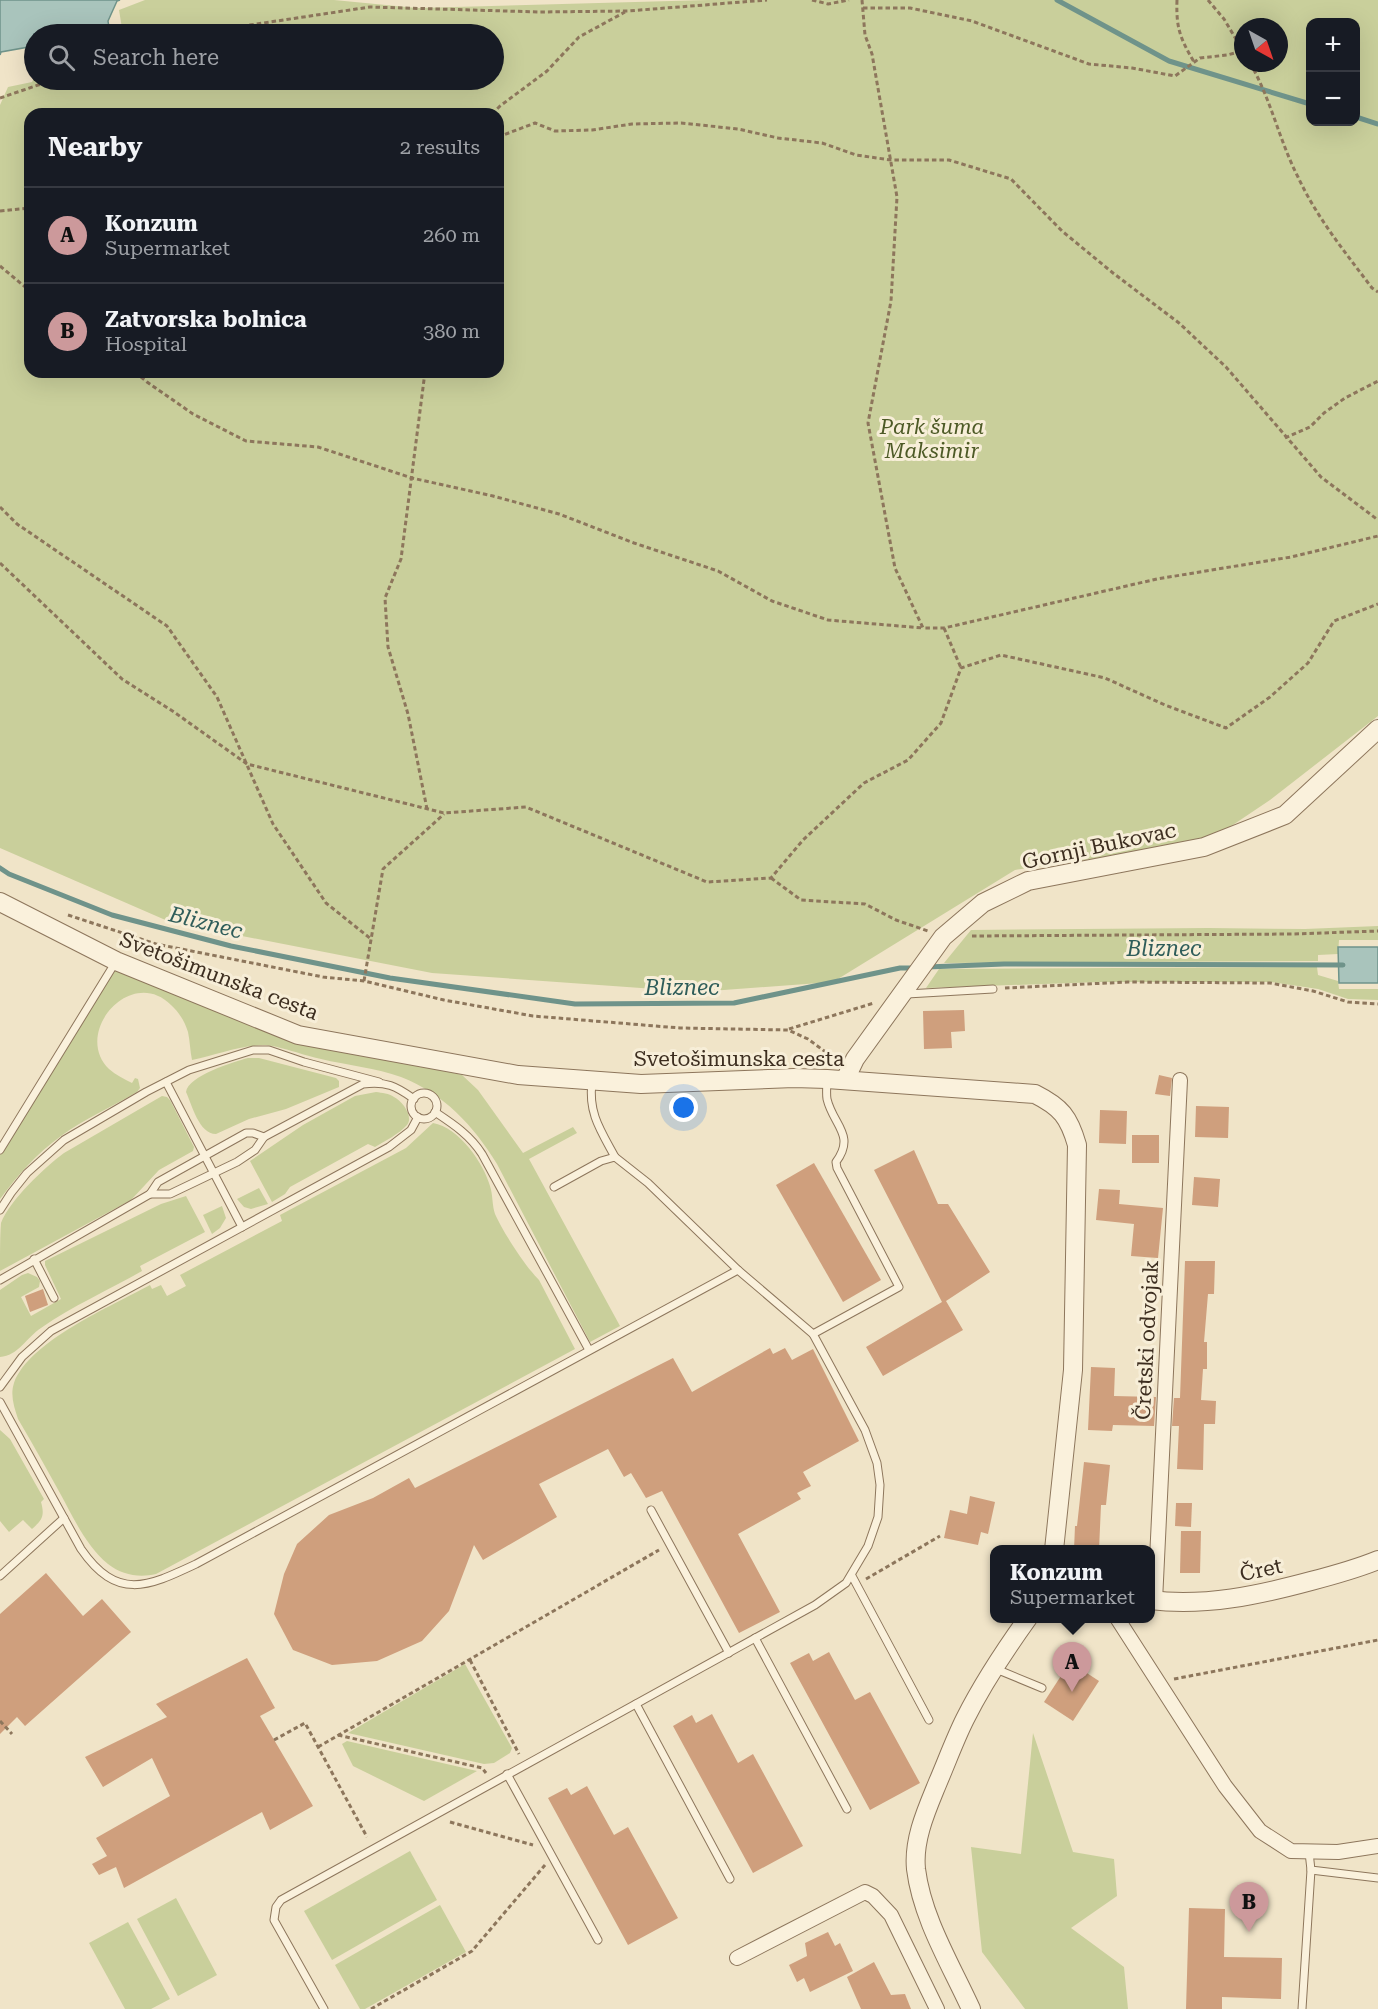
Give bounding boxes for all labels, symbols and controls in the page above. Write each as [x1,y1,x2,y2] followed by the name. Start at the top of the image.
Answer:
[1234,18,1288,72] north arrow
[1306,18,1360,126] map controls
[1306,18,1360,72] button: +
[24,24,504,90] search box
[45,41,78,74] icon: search
[93,45,219,70] text: Search here
[1306,72,1360,126] button: −
[48,132,142,162] text: Nearby
[400,135,480,159] text: 2 results
[105,211,198,236] text: Konzum
[60,223,75,247] text: A
[423,223,480,247] text: 260 m
[105,236,230,260] text: Supermarket
[105,307,307,332] text: Zatvorska bolnica
[60,319,75,343] text: B
[423,319,480,343] text: 380 m
[105,332,187,356] text: Hospital
[879,415,984,463] park label: Park šuma Maksimir
[1020,818,1178,874] street label: Gornji Bukovac
[165,901,246,944] water label: Bliznec
[116,927,322,1025] street label: Svetošimunska cesta
[1125,936,1202,961] water label: Bliznec
[643,975,720,1000] water label: Bliznec
[634,1047,845,1071] street label: Svetošimunska cesta
[669,1093,698,1122] your location
[1130,1259,1163,1421] street label: Čretski odvojak
[990,1545,1155,1623] popup
[1237,1553,1285,1586] street label: Čret
[1010,1560,1103,1585] text: Konzum
[1010,1585,1135,1609] text: Supermarket
[1052,1642,1092,1692] pin: A
[1230,1882,1268,1932] pin: B

